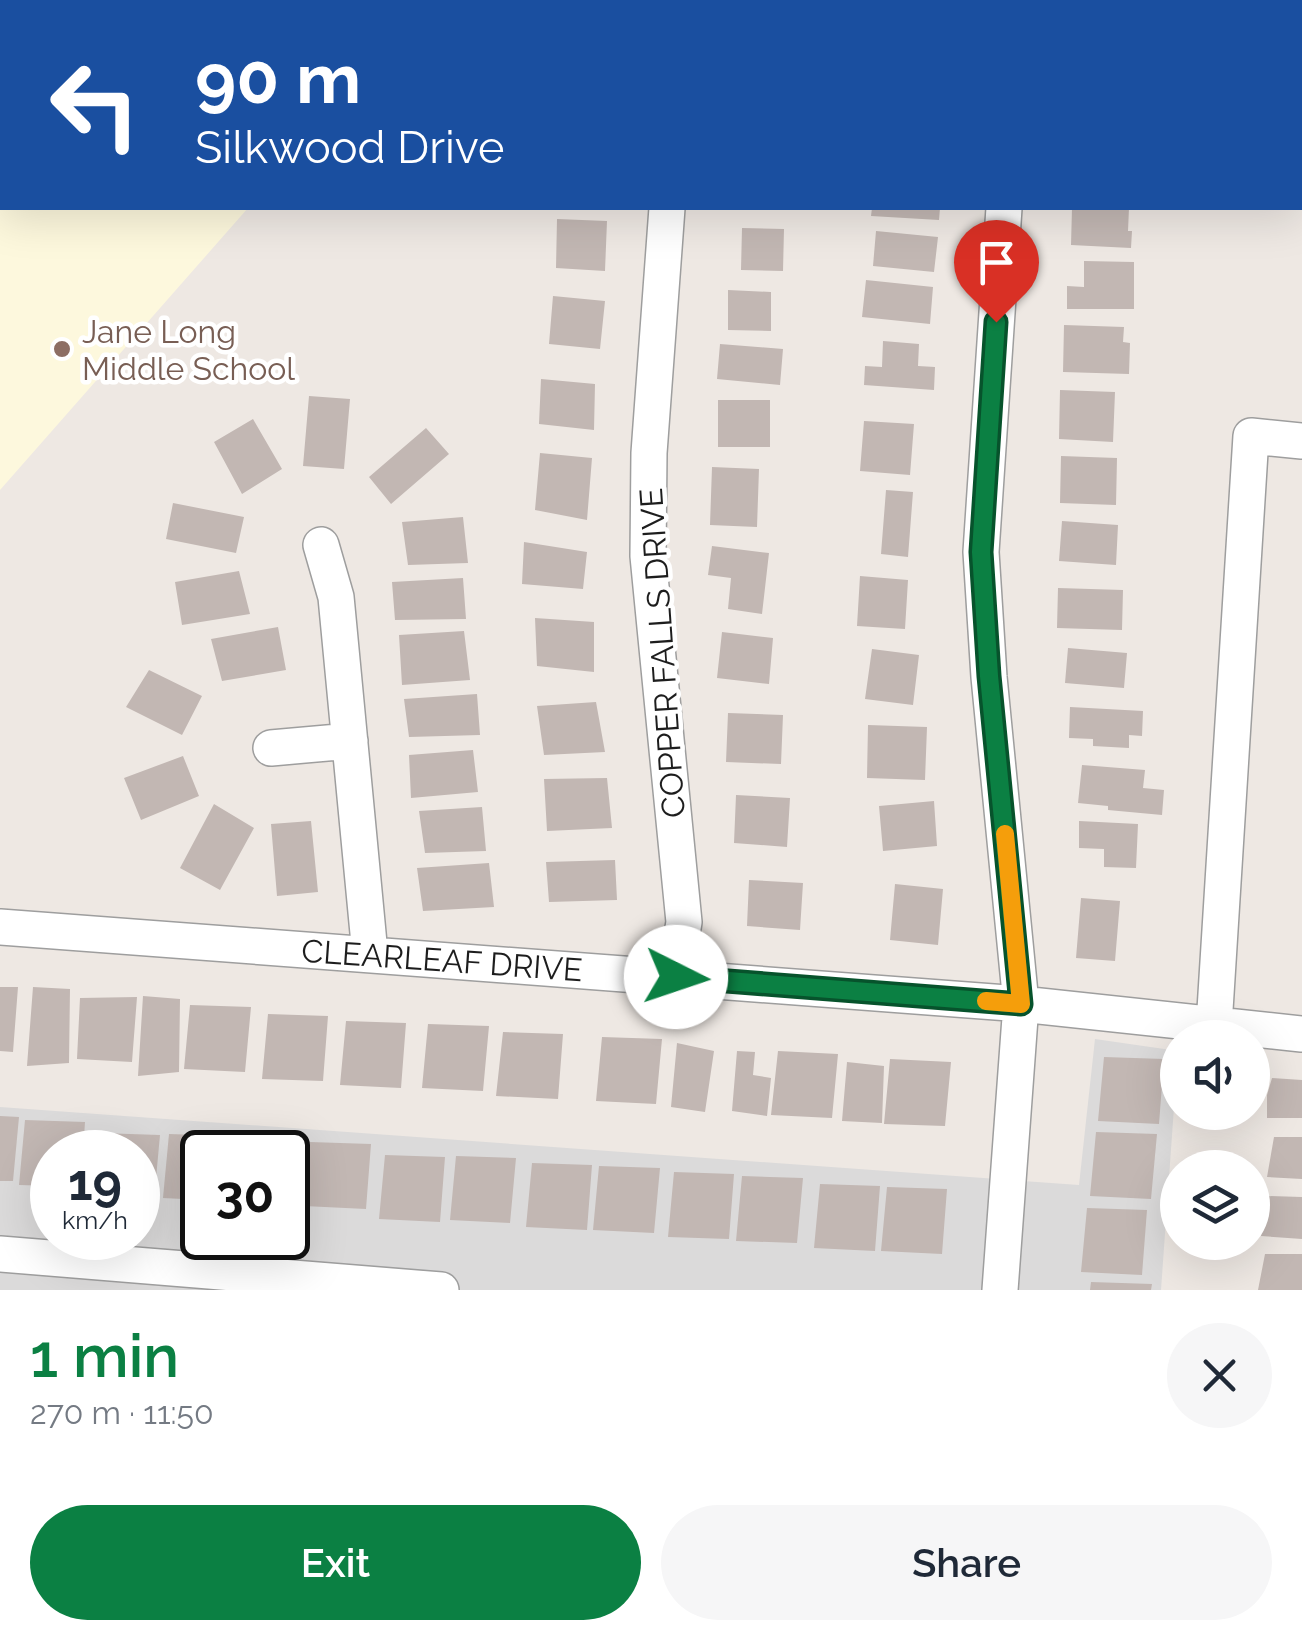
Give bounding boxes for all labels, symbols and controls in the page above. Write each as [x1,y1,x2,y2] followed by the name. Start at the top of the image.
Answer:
[195,37,361,119] text: 90 m
[30,40,160,170] icon: left
[195,121,504,174] text: Silkwood Drive
[954,220,1039,323] pin
[969,235,1024,290] icon: arrive
[82,313,295,387] place label: Jane Long Middle School
[51,338,73,360] marker: Jane Long Middle School
[632,487,692,819] street label: COPPER FALLS DRIVE
[624,925,728,1029] position arrow
[300,932,584,988] street label: CLEARLEAF DRIVE
[1160,1020,1270,1260] map controls
[1160,1020,1270,1130] button: sound
[180,1130,310,1260] speed limit sign: 30
[1160,1150,1270,1260] button: layers
[68,1153,122,1212] text: 19
[62,1205,128,1235] text: km/h
[30,1321,179,1391] text: 1 min
[1167,1323,1272,1428] button: close
[30,1394,214,1431] text: 270 m · 11:50
[30,1505,641,1620] button: Exit
[661,1505,1272,1620] button: Share

